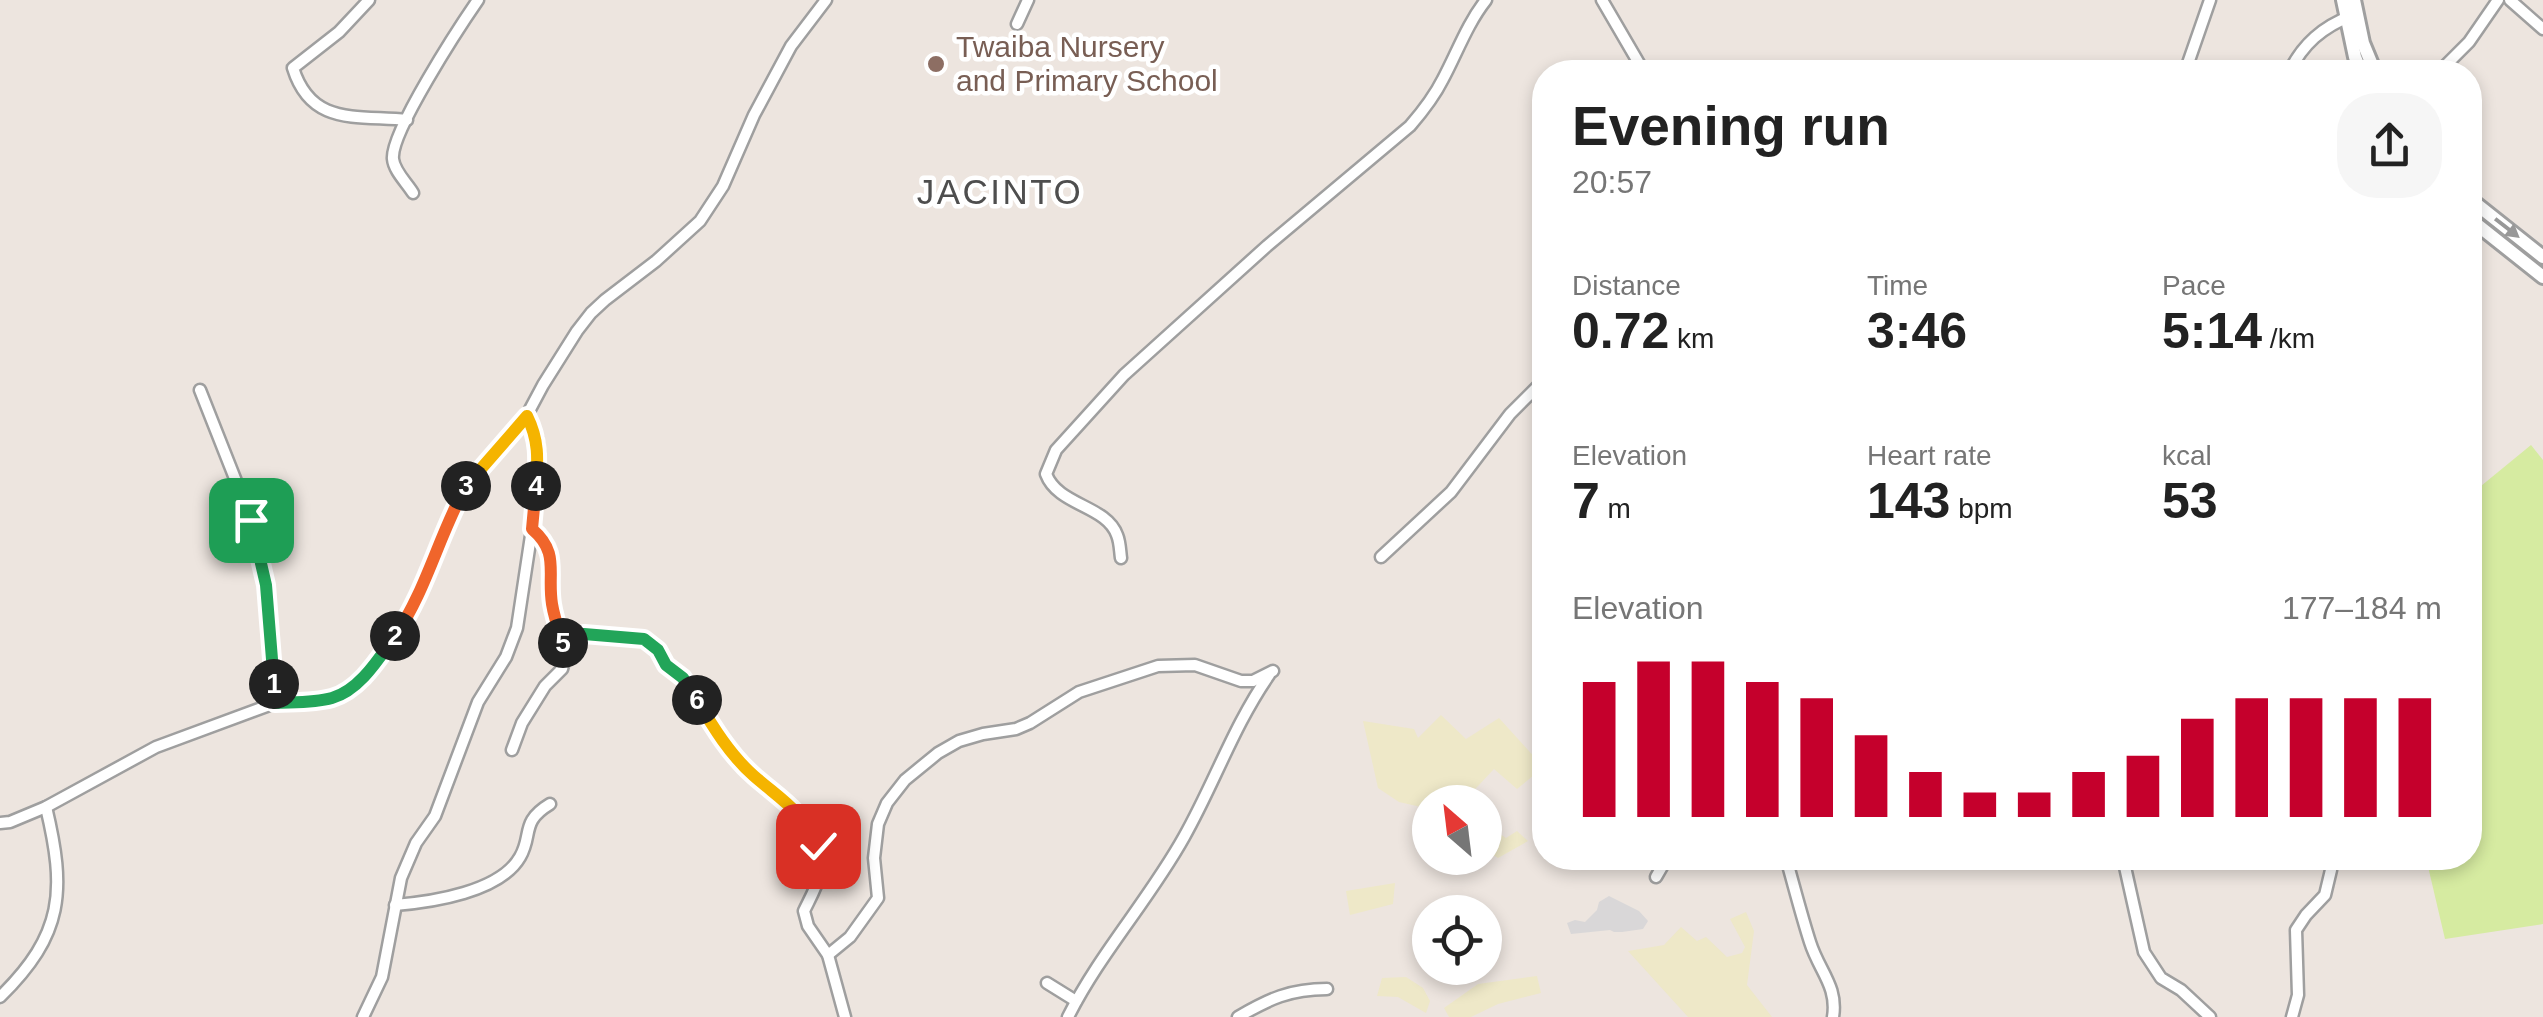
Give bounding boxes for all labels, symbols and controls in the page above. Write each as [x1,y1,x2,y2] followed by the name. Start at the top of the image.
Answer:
[956,30,1218,97] place label: Twaiba Nursery and Primary School
[925,53,947,75] marker: Twaiba Nursery and Primary School
[2337,93,2442,198] button: share
[1572,95,1890,157] text: Evening run
[1572,164,1652,200] text: 20:57
[917,172,1083,211] district label: JACINTO
[2494,217,2519,238] one-way arrow
[1572,270,1681,301] text: Distance
[1867,270,1928,301] text: Time
[2162,270,2226,301] text: Pace
[1572,303,1669,359] text: 0.72
[1867,303,1967,359] text: 3:46
[2162,303,2262,359] text: 5:14
[1669,323,1714,354] text: km
[2262,323,2315,354] text: /km
[1572,440,1687,471] text: Elevation
[1867,440,1992,471] text: Heart rate
[2162,440,2212,471] text: kcal
[441,461,491,511] pin: 3
[511,461,561,511] pin: 4
[458,470,474,501] text: 3
[528,470,544,501] text: 4
[1572,473,1600,529] text: 7
[1867,473,1950,529] text: 143
[2162,473,2218,529] text: 53
[209,478,294,563] pin
[224,493,279,548] icon: arrive
[1600,493,1631,524] text: m
[1950,493,2013,524] text: bpm
[1572,590,1704,626] text: Elevation
[2282,590,2442,626] text: 177–184 m
[370,611,420,661] pin: 2
[538,618,588,668] pin: 5
[387,620,403,651] text: 2
[555,627,571,658] text: 5
[249,659,299,709] pin: 1
[266,668,282,699] text: 1
[672,675,722,725] pin: 6
[689,684,705,715] text: 6
[1412,785,1502,875] north arrow
[1412,785,1502,985] map controls
[776,804,861,889] pin
[791,819,846,874] icon: check
[1412,895,1502,985] button: locate

